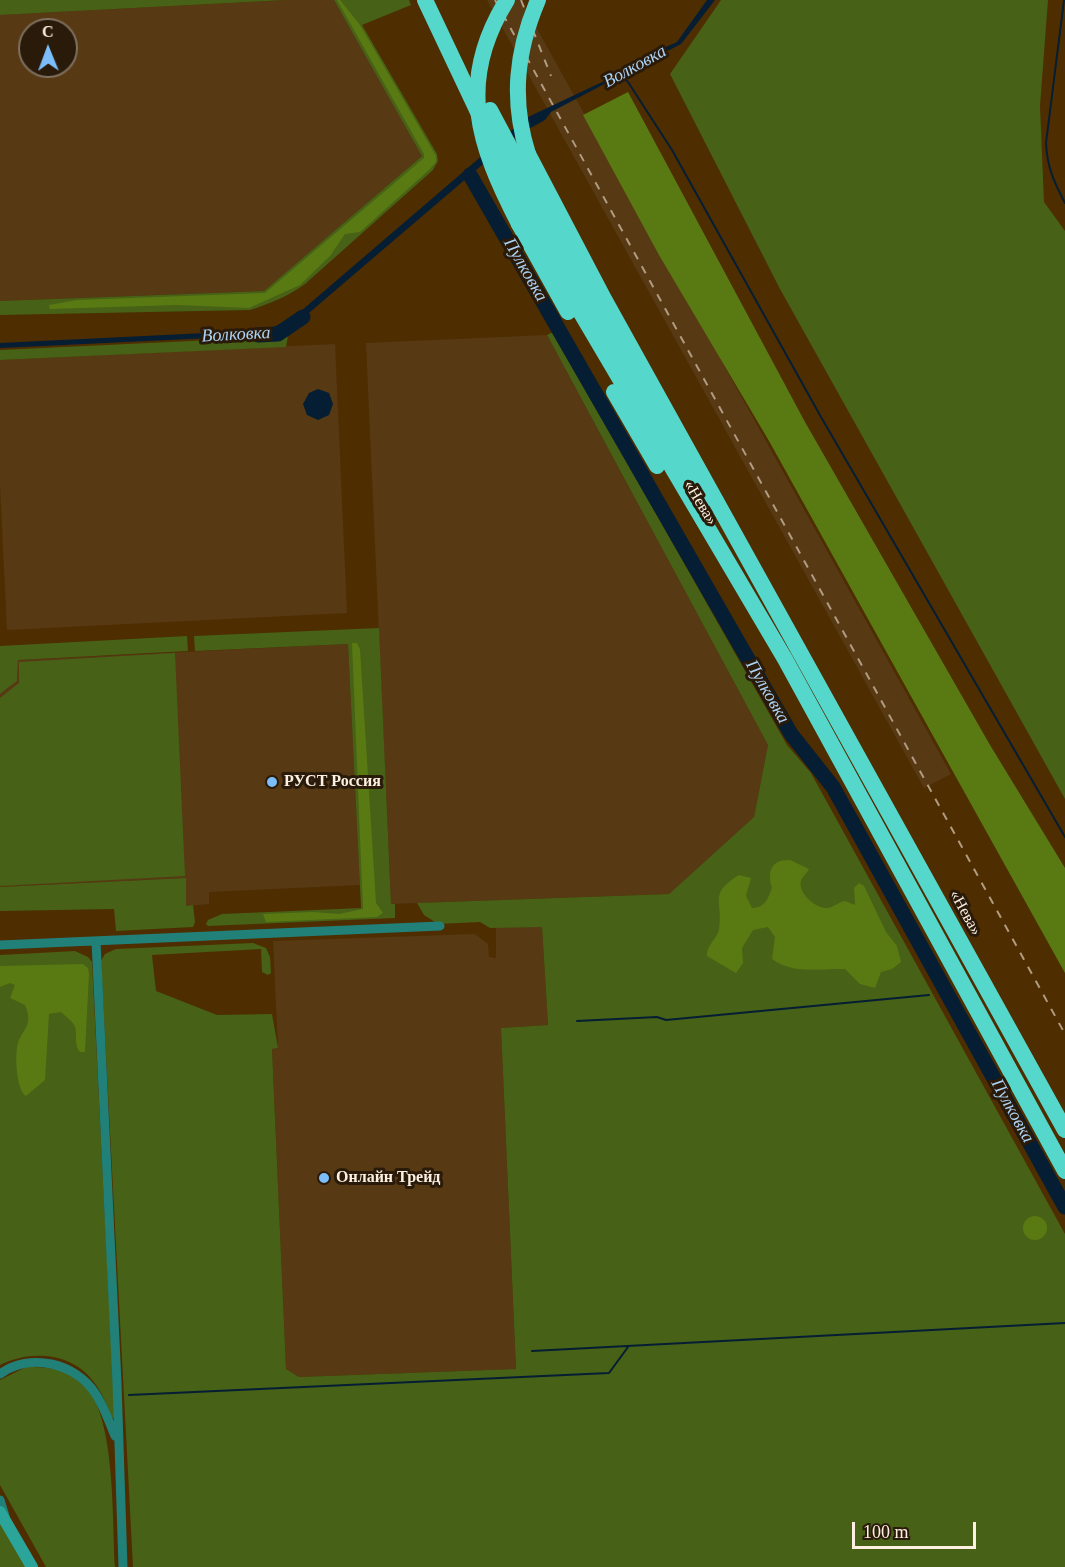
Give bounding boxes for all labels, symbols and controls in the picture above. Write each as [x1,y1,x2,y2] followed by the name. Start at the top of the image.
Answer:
[18,18,78,78] north arrow
[42,23,54,40] text: С
[600,41,670,93] water label: Волковка
[498,234,552,306] water label: Пулковка
[201,322,271,348] water label: Волковка
[679,477,721,529] street label: «Нева»
[740,656,794,728] water label: Пулковка
[284,772,381,792] place label: РУСТ Россия
[265,775,279,789] marker: РУСТ Россия
[945,887,985,939] street label: «Нева»
[986,1075,1038,1147] water label: Пулковка
[336,1168,440,1188] place label: Онлайн Трейд
[317,1171,331,1185] marker: Онлайн Трейд
[855,1510,980,1548] scale bar
[863,1522,909,1542] text: 100 m

